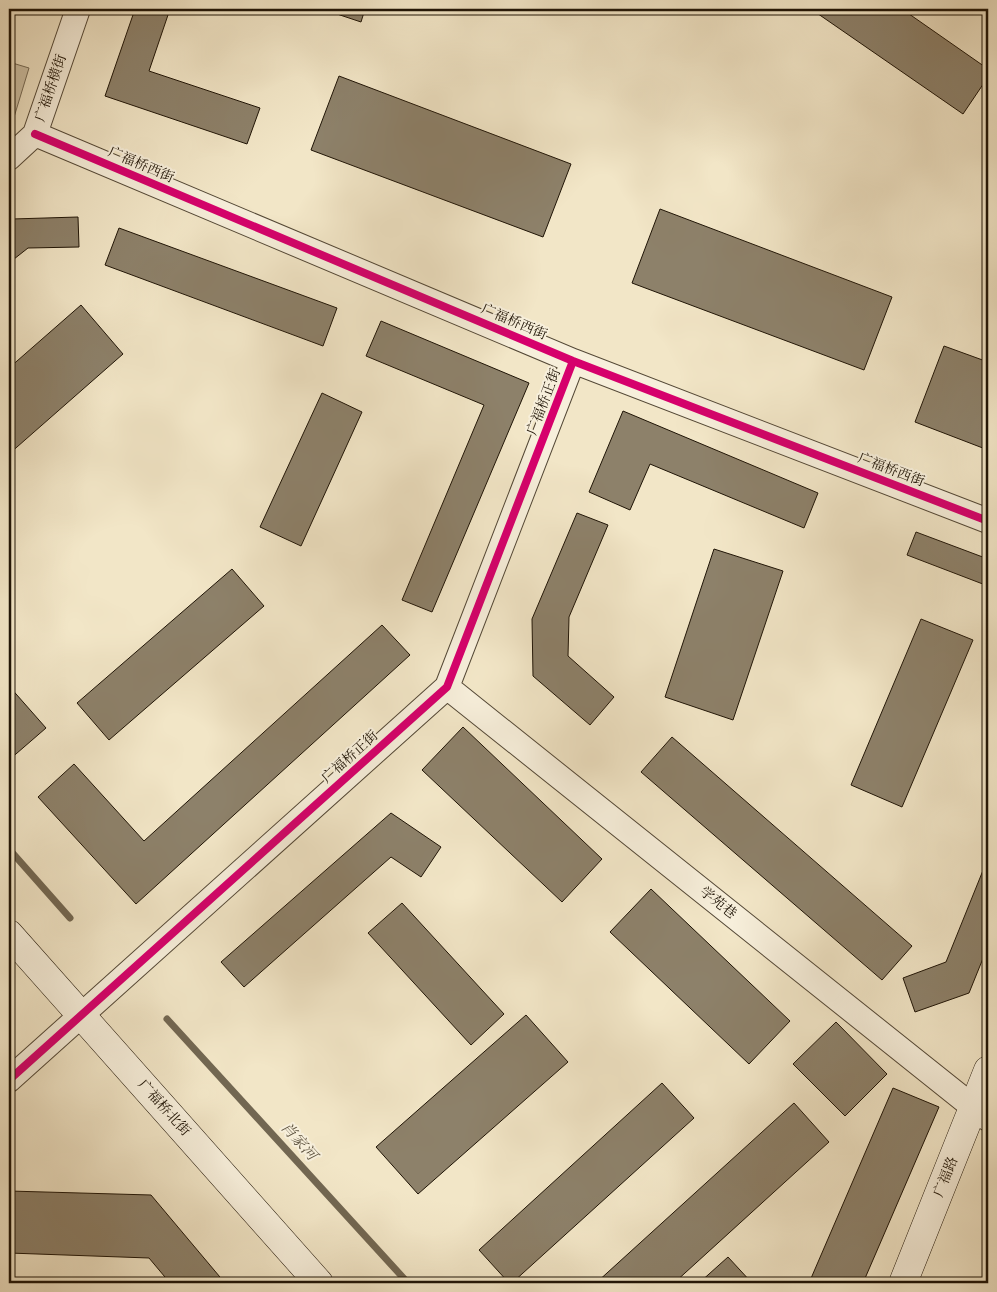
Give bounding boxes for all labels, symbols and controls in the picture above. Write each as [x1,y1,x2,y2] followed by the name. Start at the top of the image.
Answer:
[32,52,69,123] street label: 广福桥横街
[106,144,176,185] street label: 广福桥西街
[479,301,549,342] street label: 广福桥西街
[524,366,563,437] street label: 广福桥正街
[856,450,927,489] street label: 广福桥西街
[319,728,381,786] street label: 广福桥正街
[697,884,739,921] street label: 学苑巷
[135,1077,193,1139] street label: 广福桥北街
[277,1119,322,1166] water label: 肖家河
[931,1155,960,1199] street label: 广福路

